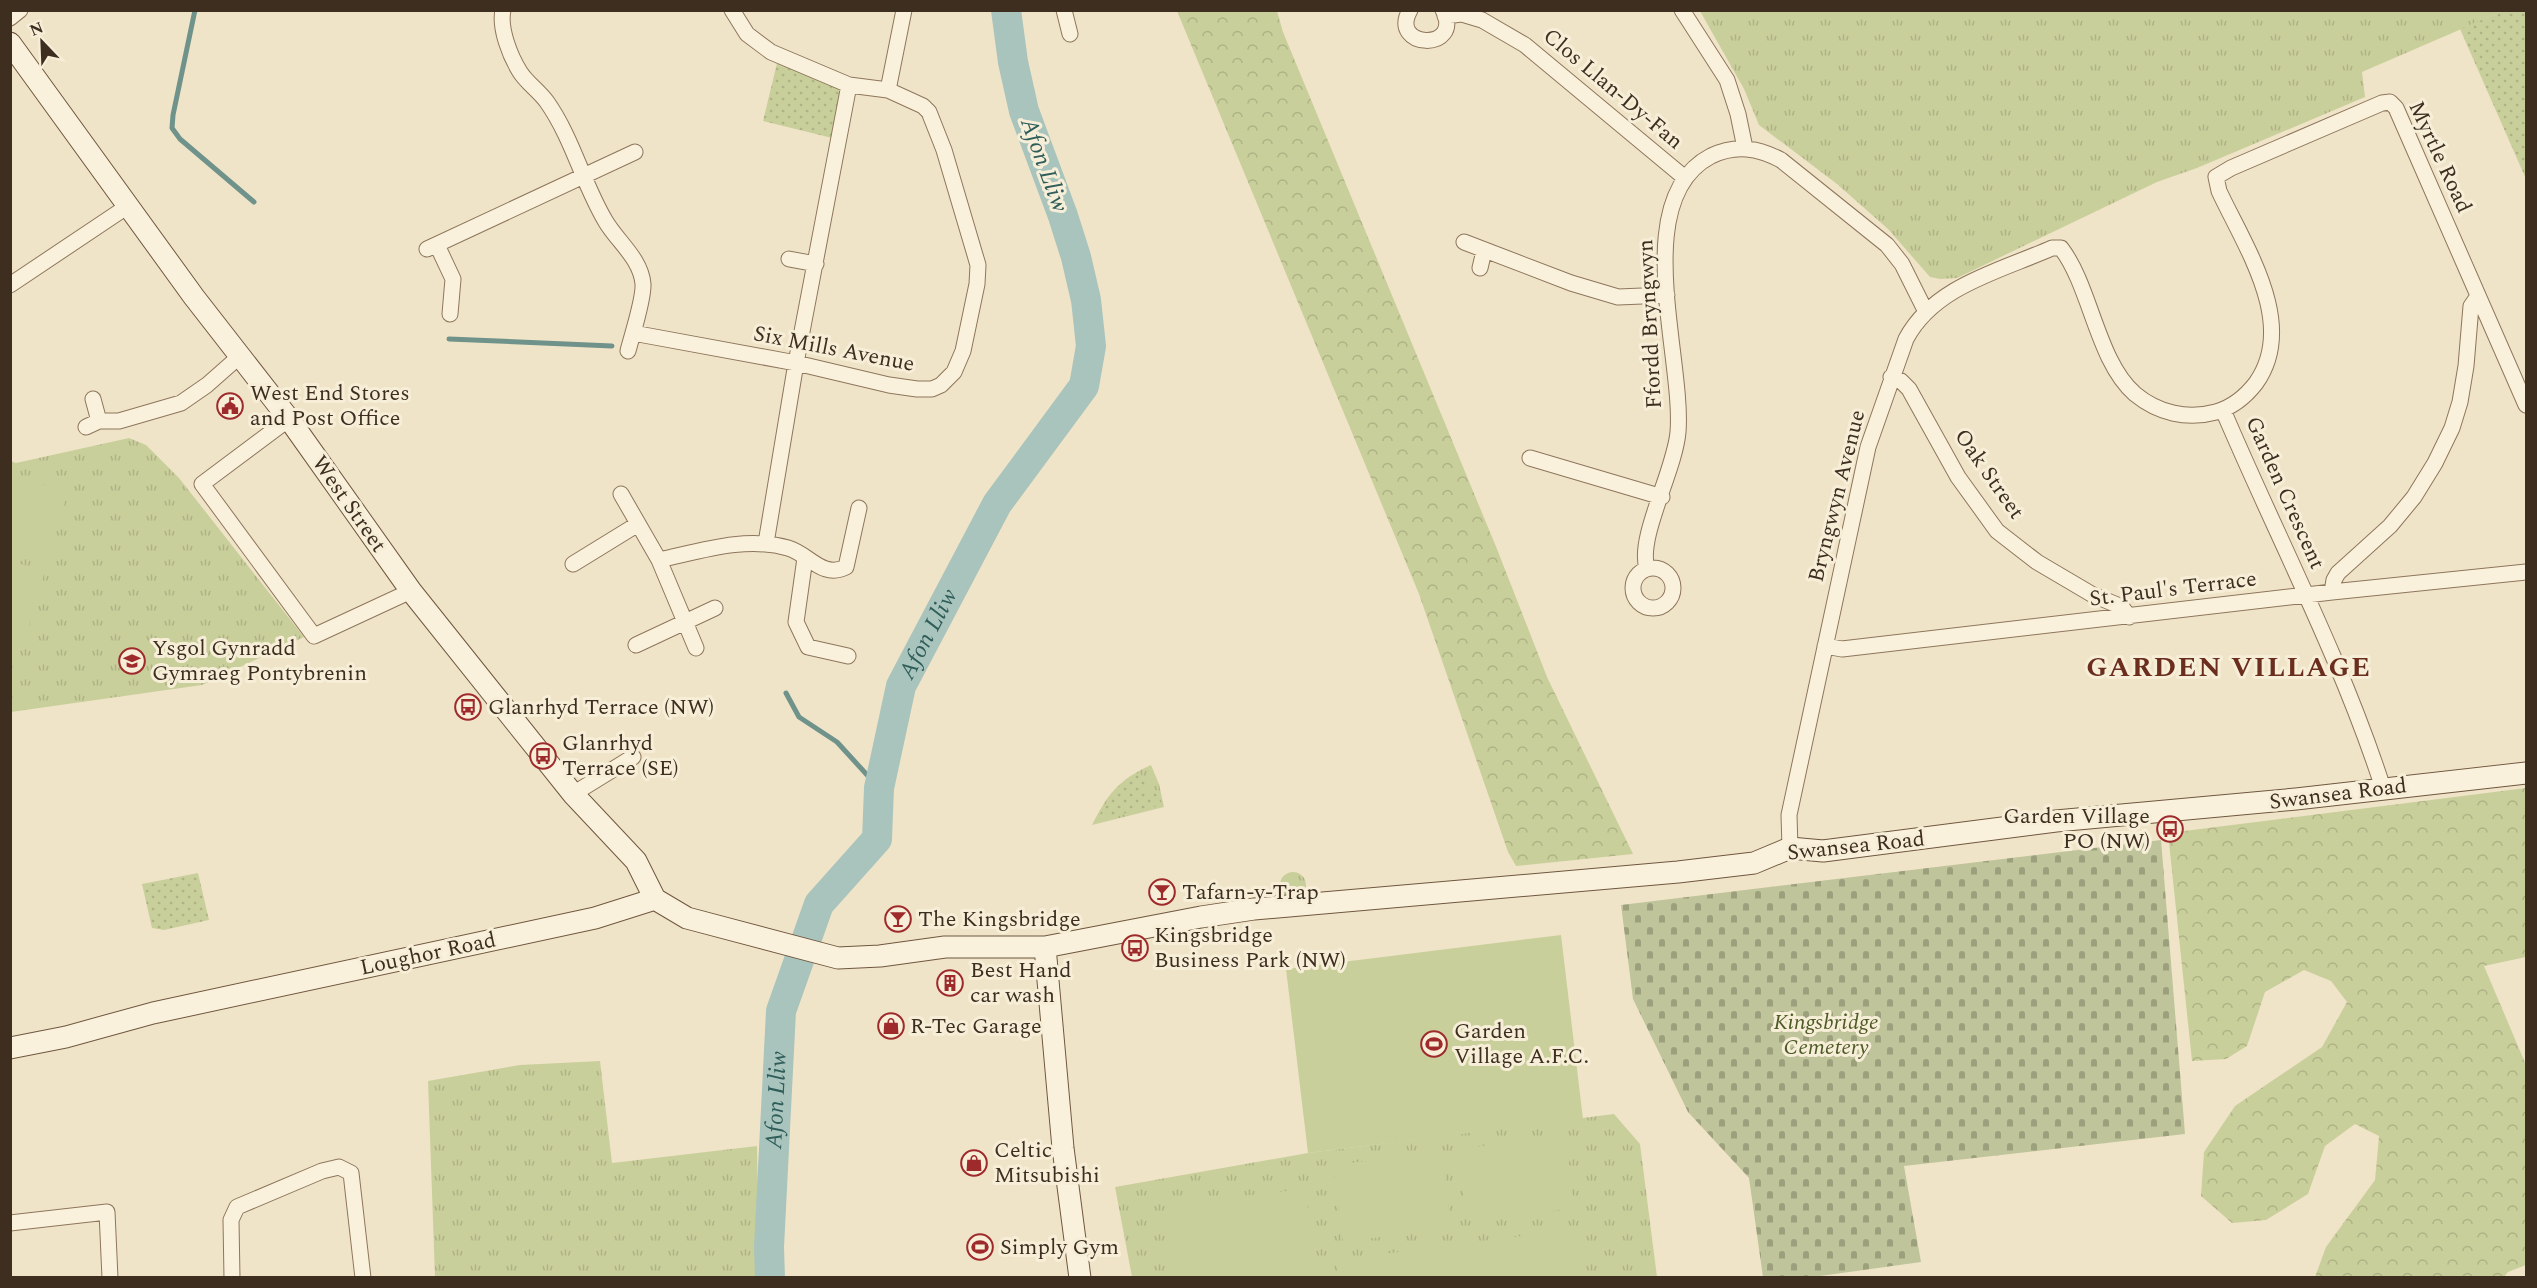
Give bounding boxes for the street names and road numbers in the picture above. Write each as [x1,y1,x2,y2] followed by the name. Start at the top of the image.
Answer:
[1536,20,1690,158] street label: Clos Llan-Dy-Fan
[2400,95,2480,219] street label: Myrtle Road
[1629,238,1671,410] street label: Ffordd Bryngwyn
[751,317,917,381] street label: Six Mills Avenue
[1800,406,1874,586] street label: Bryngwyn Avenue
[2237,411,2334,575] street label: Garden Crescent
[1946,422,2032,526] street label: Oak Street
[303,449,395,560] street label: West Street
[2087,562,2259,616] street label: St. Paul's Terrace
[2267,769,2409,819] street label: Swansea Road
[1785,822,1927,870] street label: Swansea Road
[357,923,499,985] street label: Loughor Road

